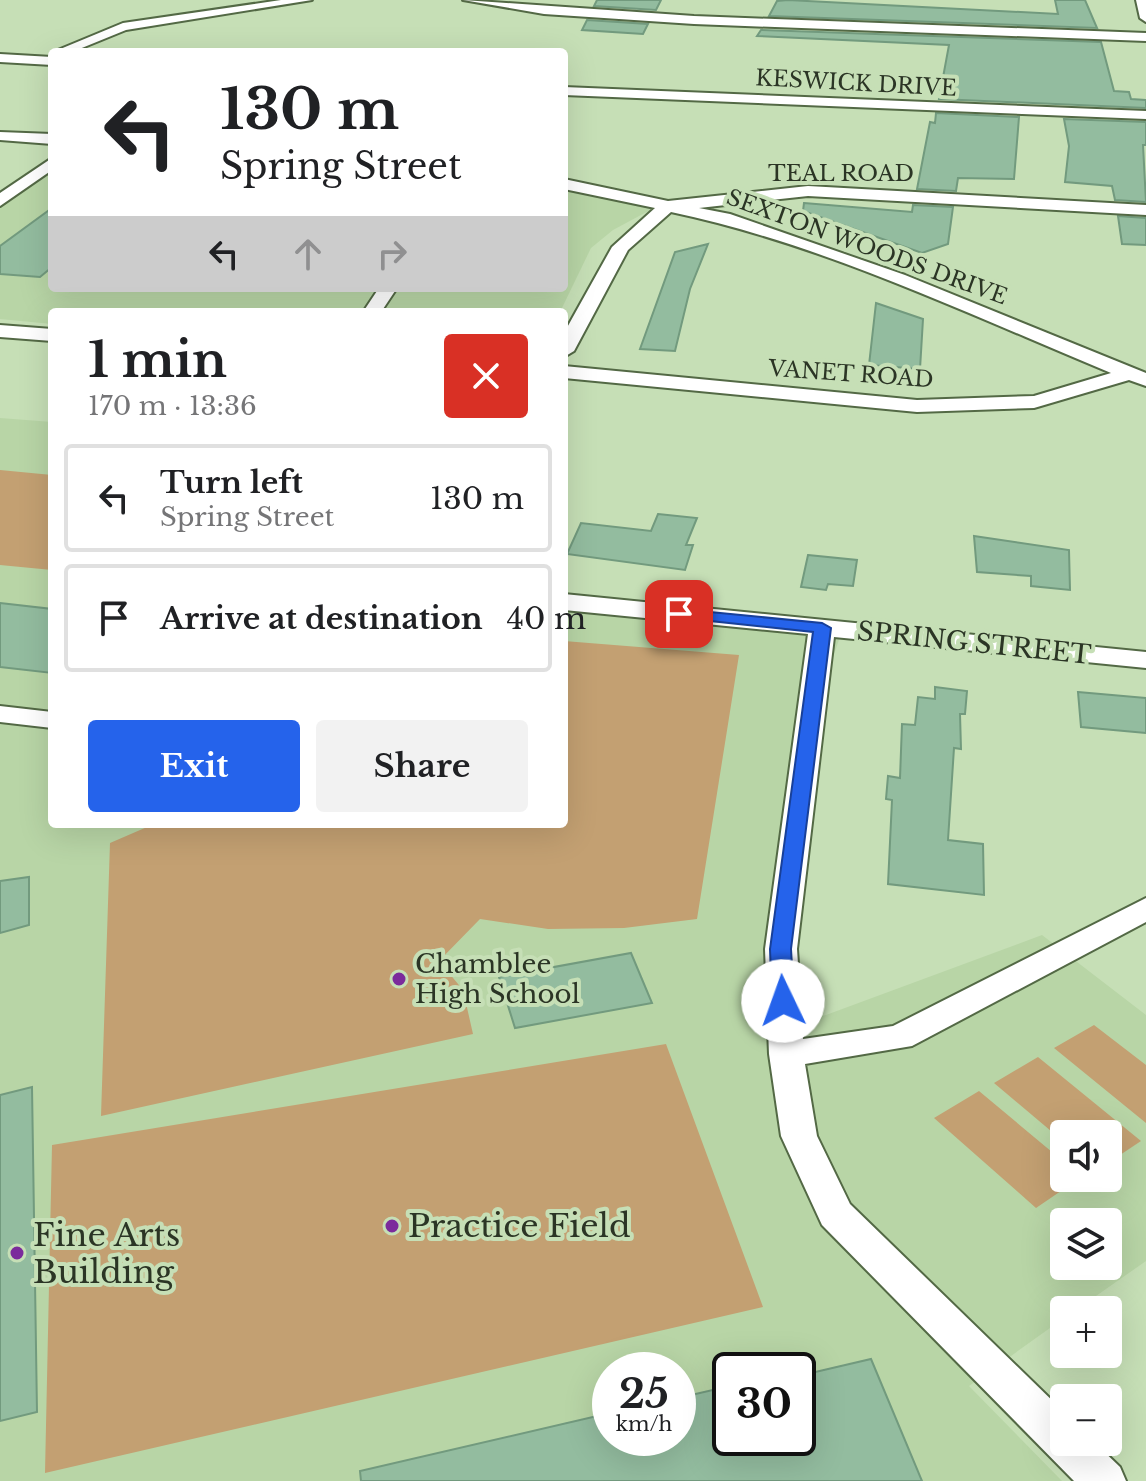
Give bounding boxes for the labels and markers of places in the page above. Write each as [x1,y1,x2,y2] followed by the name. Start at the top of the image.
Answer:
[645,580,713,648] pin
[415,948,580,1010] place label: Chamblee High School
[390,970,408,988] marker: Chamblee High School
[408,1206,631,1246] place label: Practice Field
[33,1215,180,1292] place label: Fine Arts Building
[383,1217,401,1235] marker: Practice Field
[8,1244,26,1262] marker: Fine Arts Building

